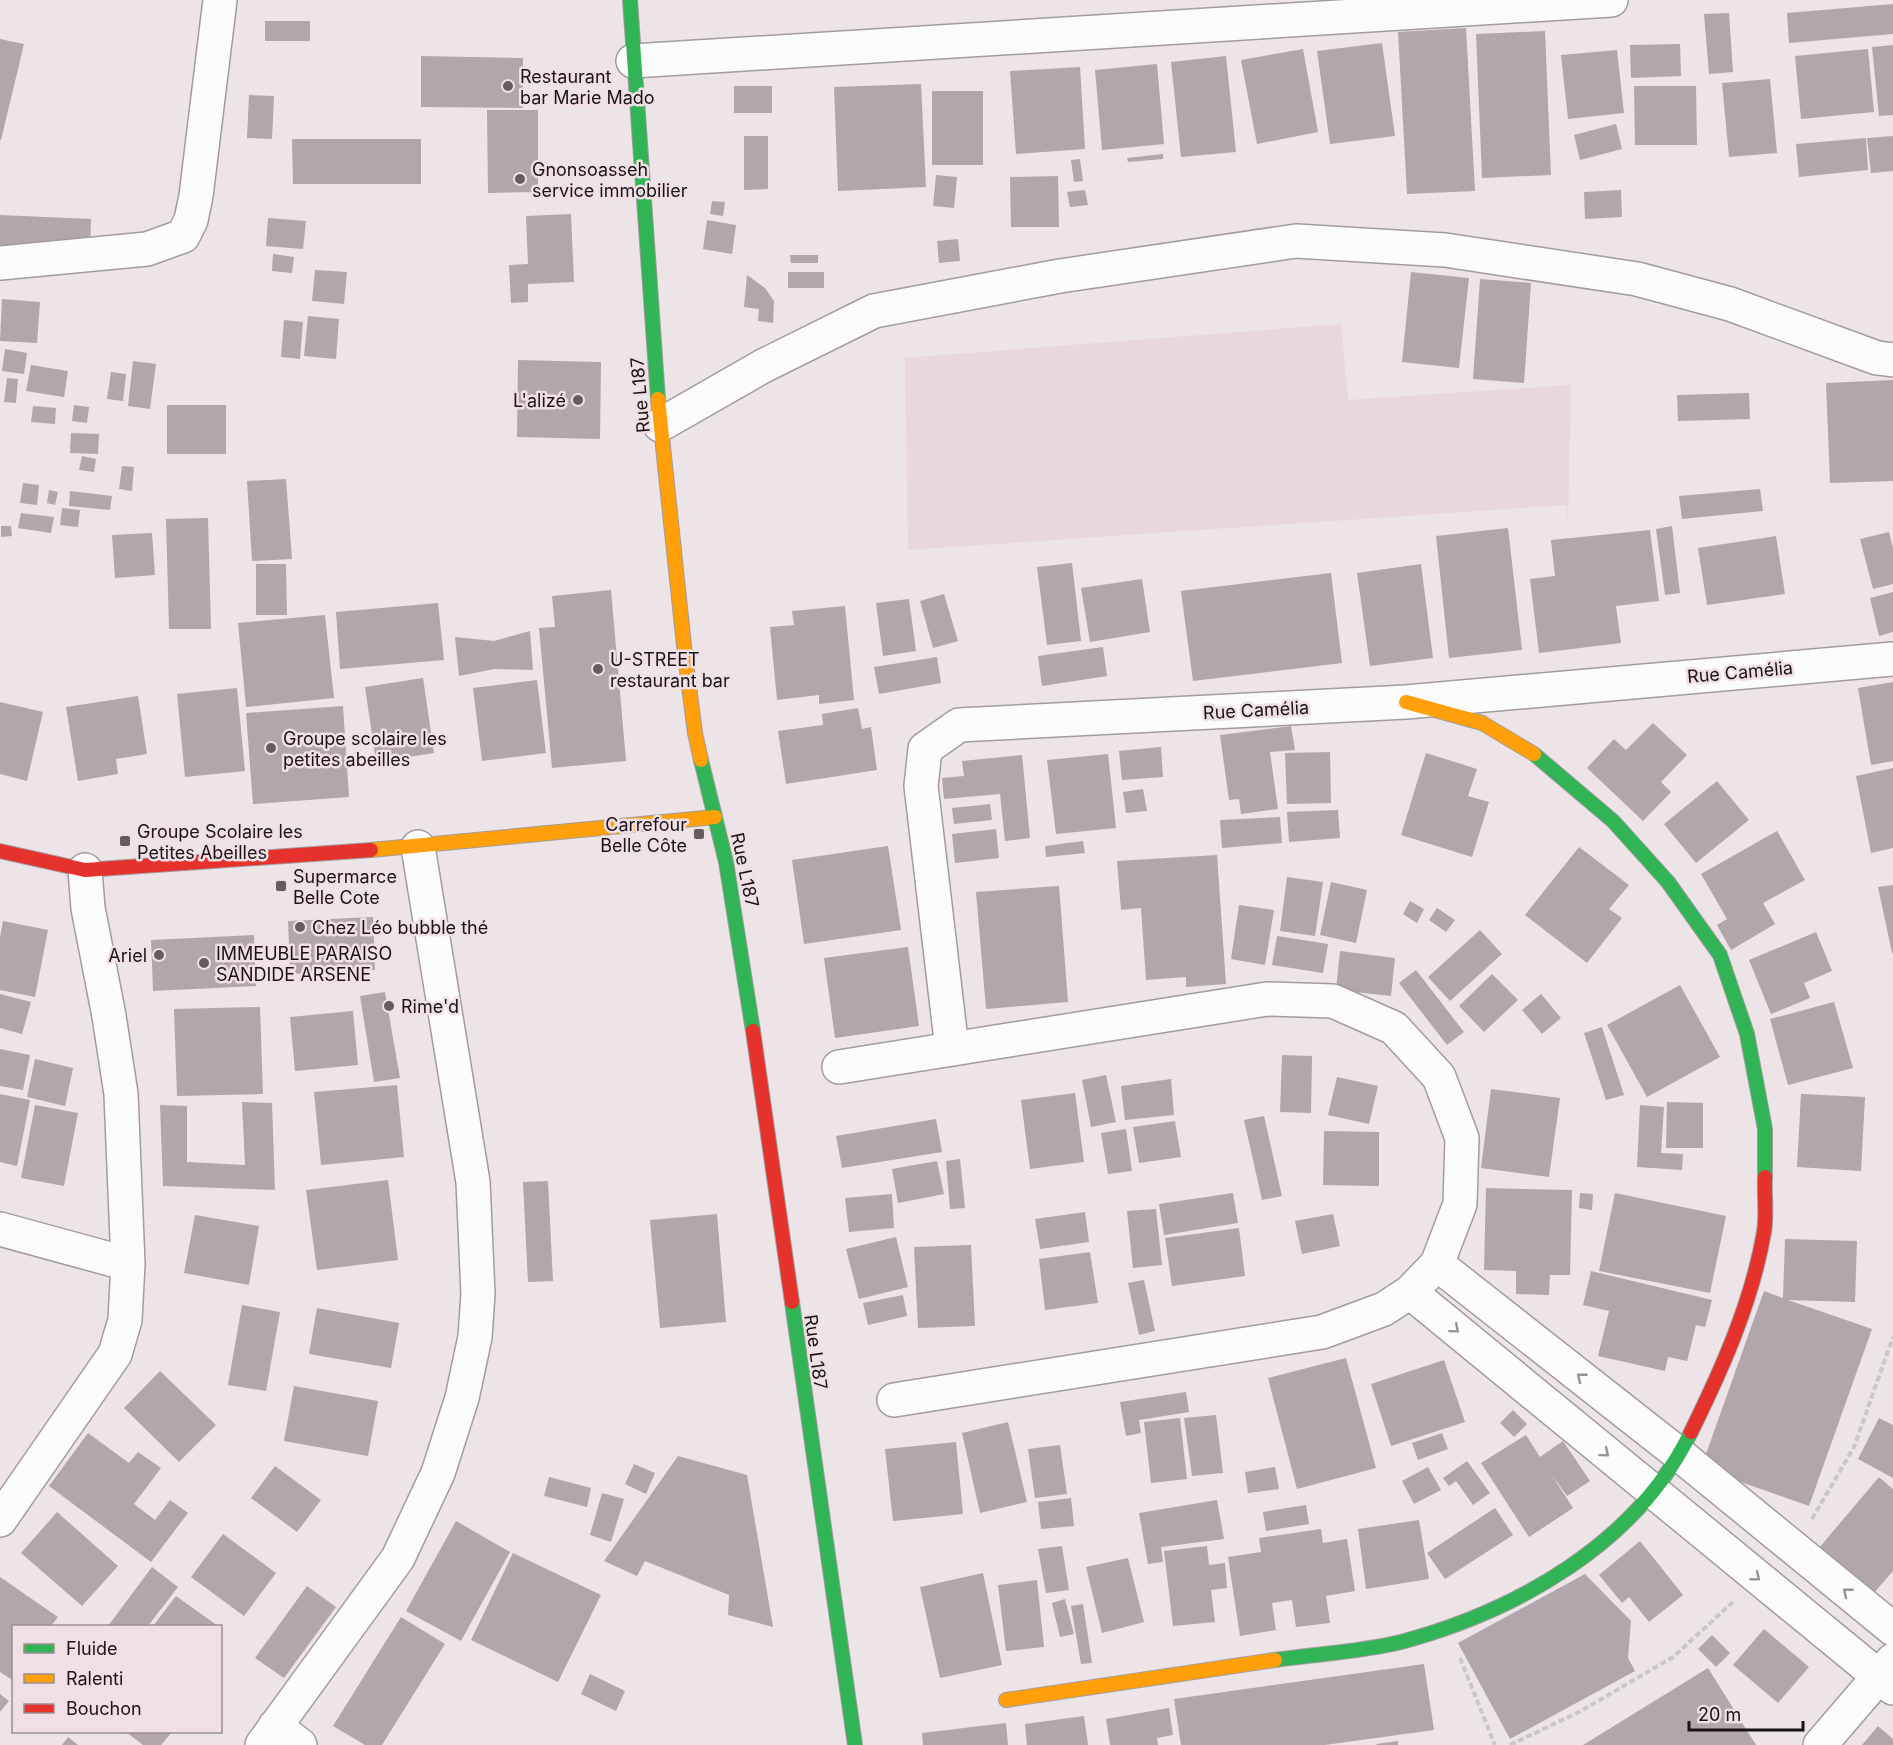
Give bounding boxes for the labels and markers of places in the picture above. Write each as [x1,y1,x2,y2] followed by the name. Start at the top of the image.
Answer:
[520,66,655,108] place label: Restaurant bar Marie Mado
[501,79,515,93] marker: Restaurant bar Marie Mado
[532,159,688,201] place label: Gnonsoasseh service immobilier
[513,172,527,186] marker: Gnonsoasseh service immobilier
[513,390,566,411] place label: L'alizé
[571,393,585,407] marker: L'alizé
[610,649,730,691] place label: U-STREET restaurant bar
[591,662,605,676] marker: U-STREET restaurant bar
[283,728,447,770] place label: Groupe scolaire les petites abeilles
[264,741,278,755] marker: Groupe scolaire les petites abeilles
[600,814,687,856] place label: Carrefour Belle Côte
[137,821,303,863] place label: Groupe Scolaire les Petites Abeilles
[692,827,706,841] marker: Carrefour Belle Côte
[118,834,132,848] marker: Groupe Scolaire les Petites Abeilles
[293,866,397,908] place label: Supermarce Belle Cote
[274,879,288,893] marker: Supermarce Belle Cote
[312,917,488,938] place label: Chez Léo bubble thé
[293,920,307,934] marker: Chez Léo bubble thé
[216,943,392,985] place label: IMMEUBLE PARAISO SANDIDE ARSENE
[108,945,147,966] place label: Ariel
[152,948,166,962] marker: Ariel
[197,956,211,970] marker: IMMEUBLE PARAISO SANDIDE ARSENE
[401,996,459,1017] place label: Rime'd
[382,999,396,1013] marker: Rime'd

